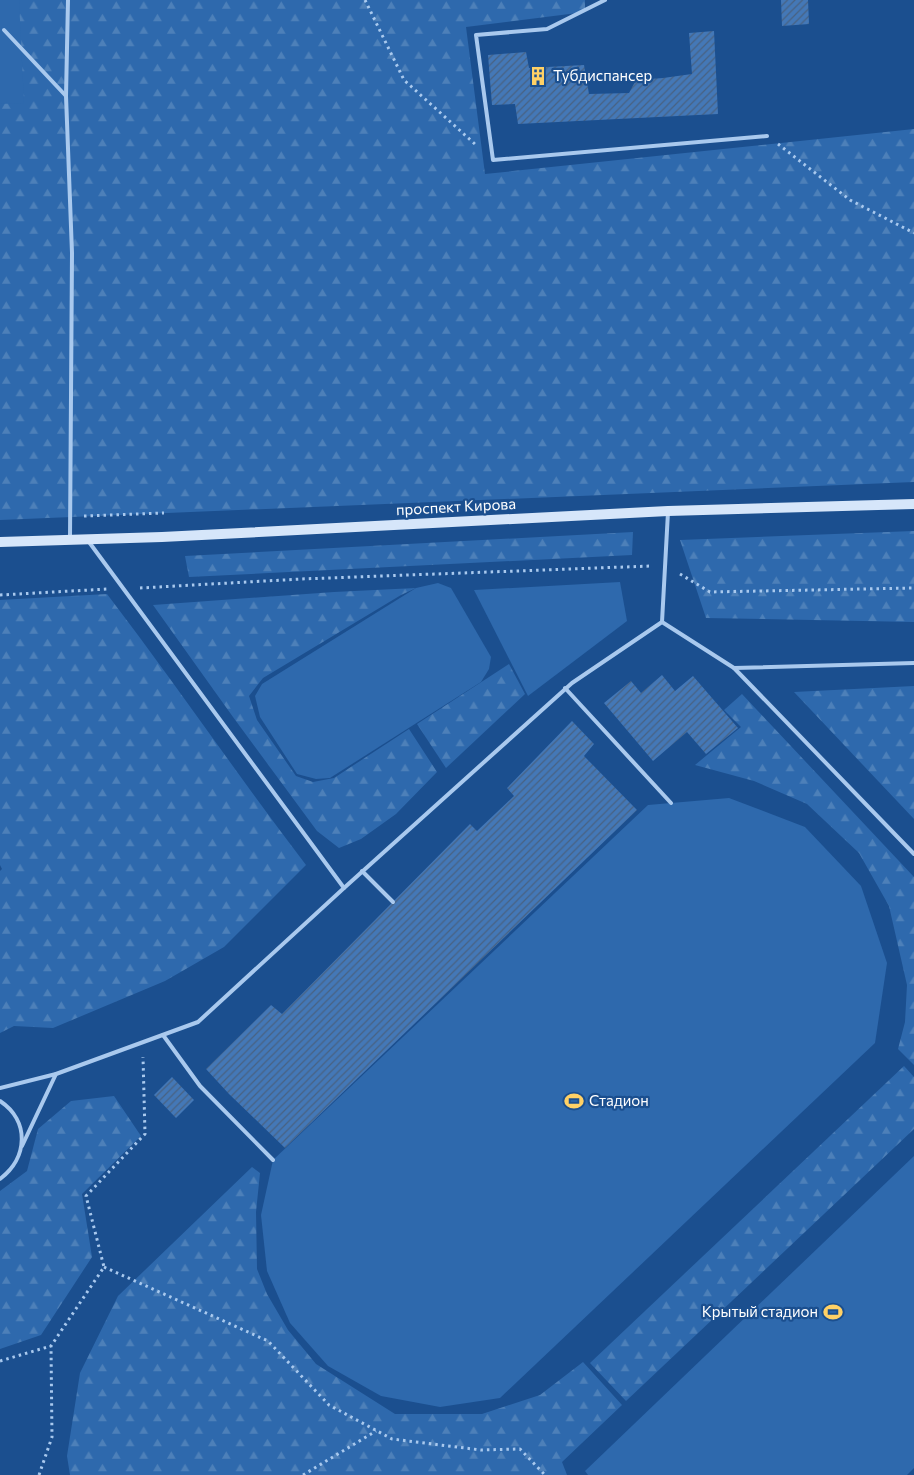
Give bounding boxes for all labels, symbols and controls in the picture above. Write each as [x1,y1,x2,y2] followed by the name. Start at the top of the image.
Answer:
[527,65,549,87] building icon: Тубдиспансер
[553,66,652,84] place label: Тубдиспансер
[395,494,516,518] street label: проспект Кирова
[563,1090,585,1112] sports icon: Стадион
[589,1091,649,1109] place label: Стадион
[822,1301,844,1323] sports icon: Крытый стадион
[702,1302,818,1320] place label: Крытый стадион

